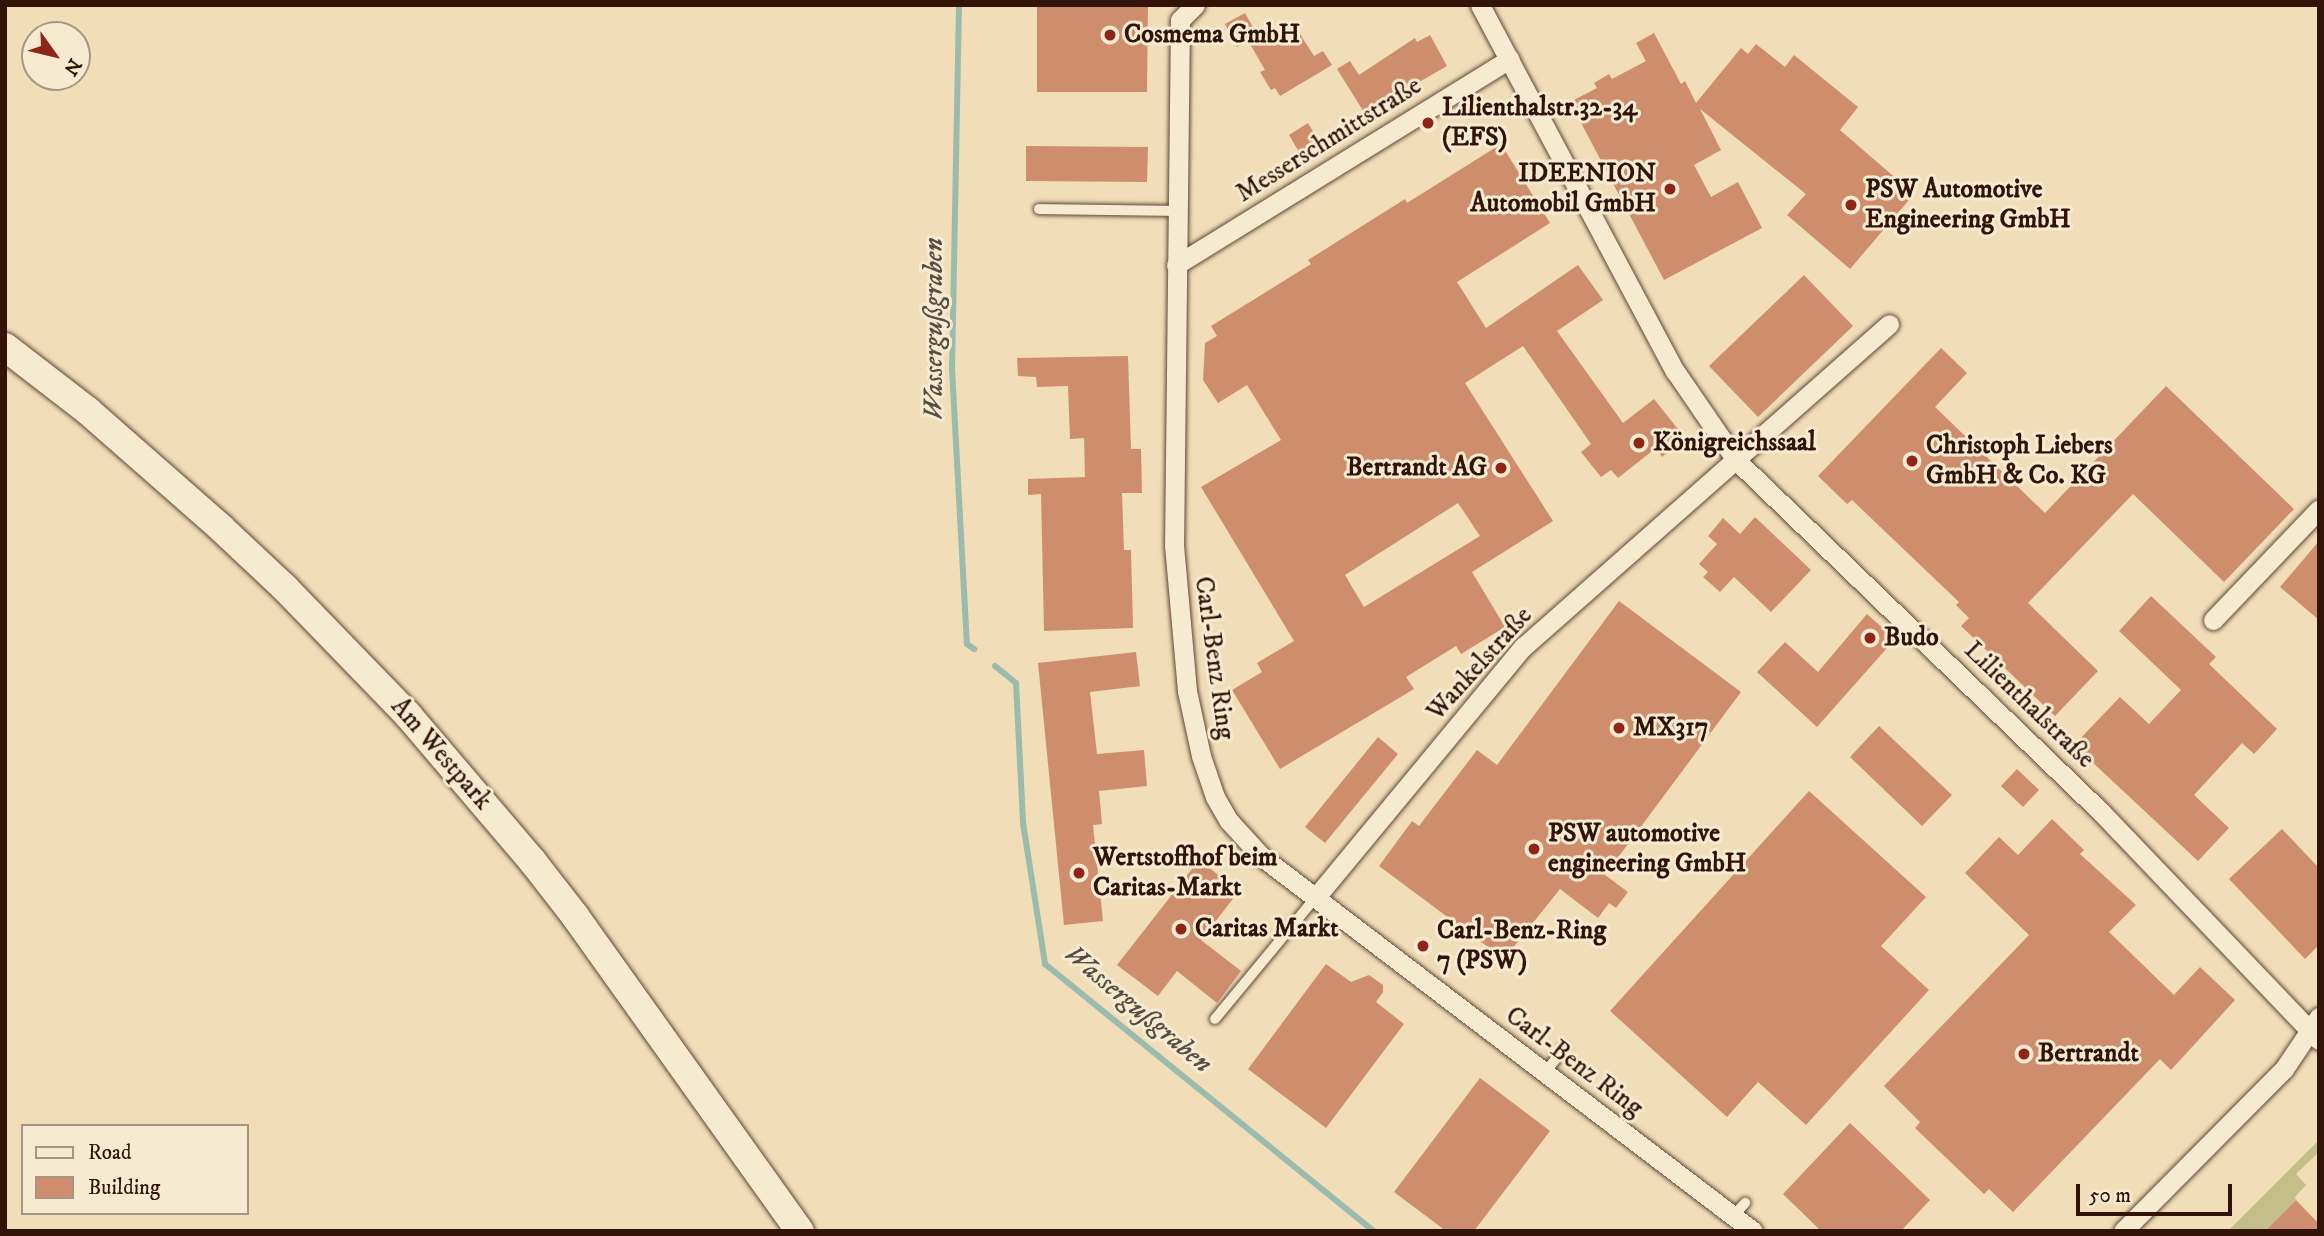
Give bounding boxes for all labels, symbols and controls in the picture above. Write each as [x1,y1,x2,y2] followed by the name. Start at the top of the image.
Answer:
[1124,19,1300,51] place label: Cosmema GmbH
[21,21,91,91] north arrow
[1102,27,1118,43] marker: Cosmema GmbH
[58,54,86,80] text: N
[1231,70,1427,210] street label: Messerschmittstraße
[1442,92,1637,154] place label: Lilienthalstr.32-34 (EFS)
[1420,115,1436,131] marker: Lilienthalstr.32-34 (EFS)
[1470,158,1656,220] place label: IDEENION Automobil GmbH
[1865,174,2071,235] place label: PSW Automotive Engineering GmbH
[1662,181,1678,197] marker: IDEENION Automobil GmbH
[1843,197,1859,213] marker: PSW Automotive Engineering GmbH
[917,238,951,420] water label: Wassergußgraben
[1653,427,1816,459] place label: Königreichssaal
[1926,430,2113,492] place label: Christoph Liebers GmbH & Co. KG
[1631,435,1647,451] marker: Königreichssaal
[1346,452,1487,484] place label: Bertrandt AG
[1904,453,1920,469] marker: Christoph Liebers GmbH & Co. KG
[1493,460,1509,476] marker: Bertrandt AG
[1187,575,1241,741] street label: Carl-Benz Ring
[1421,601,1539,727] street label: Wankelstraße
[1884,622,1939,654] place label: Budo
[1862,630,1878,646] marker: Budo
[1957,635,2101,775] street label: Lilienthalstraße
[384,691,498,817] street label: Am Westpark
[1633,712,1709,744] place label: MX317
[1611,720,1627,736] marker: MX317
[1548,818,1746,880] place label: PSW automotive engineering GmbH
[1526,841,1542,857] marker: PSW automotive engineering GmbH
[1093,842,1278,903] place label: Wertstoffhof beim Caritas-Markt
[1071,865,1087,881] marker: Wertstoffhof beim Caritas-Markt
[1195,913,1339,945] place label: Caritas Markt
[1437,915,1606,976] place label: Carl-Benz-Ring 7 (PSW)
[1173,921,1189,937] marker: Caritas Markt
[1057,937,1219,1081] water label: Wassergußgraben
[1415,938,1431,954] marker: Carl-Benz-Ring 7 (PSW)
[1499,1000,1649,1124] street label: Carl-Benz Ring
[2038,1038,2139,1070] place label: Bertrandt
[2016,1046,2032,1062] marker: Bertrandt
[21,1124,248,1215] legend
[88,1140,132,1166] text: Road
[2079,1170,2235,1214] scale bar
[88,1175,160,1201] text: Building
[2089,1183,2131,1209] text: 50 m

